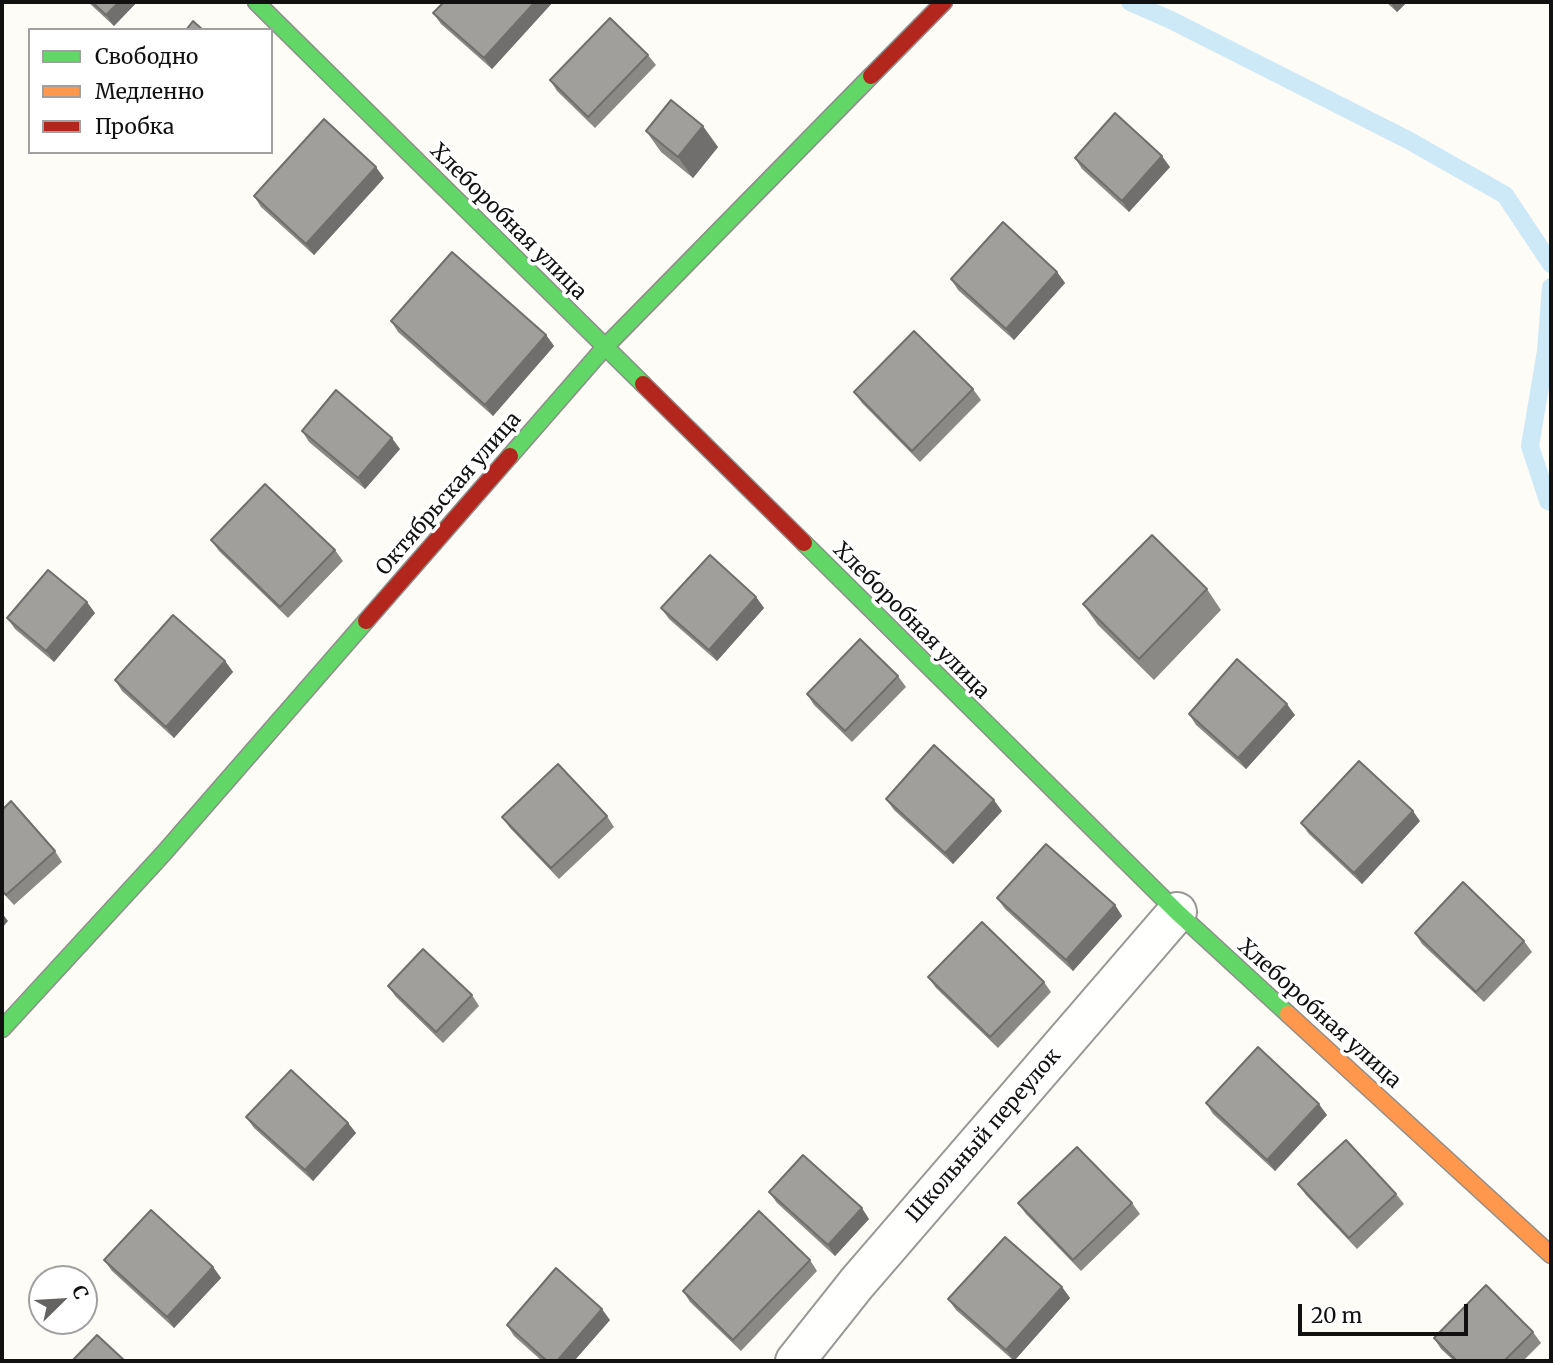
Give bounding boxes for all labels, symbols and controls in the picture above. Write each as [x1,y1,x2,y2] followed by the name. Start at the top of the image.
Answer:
[28,28,273,154] legend
[95,43,198,70] text: Свободно
[95,78,204,105] text: Медленно
[95,113,174,140] text: Пробка
[425,139,591,305] street label: Хлеборобная улица
[371,407,527,581] street label: Октябрьская улица
[828,538,994,704] street label: Хлеборобная улица
[1232,934,1406,1094] street label: Хлеборобная улица
[902,1044,1066,1228] street label: Школьный переулок
[28,1265,98,1335] north arrow
[67,1282,94,1303] text: С
[1301,1290,1471,1334] scale bar
[1311,1302,1362,1329] text: 20 m

